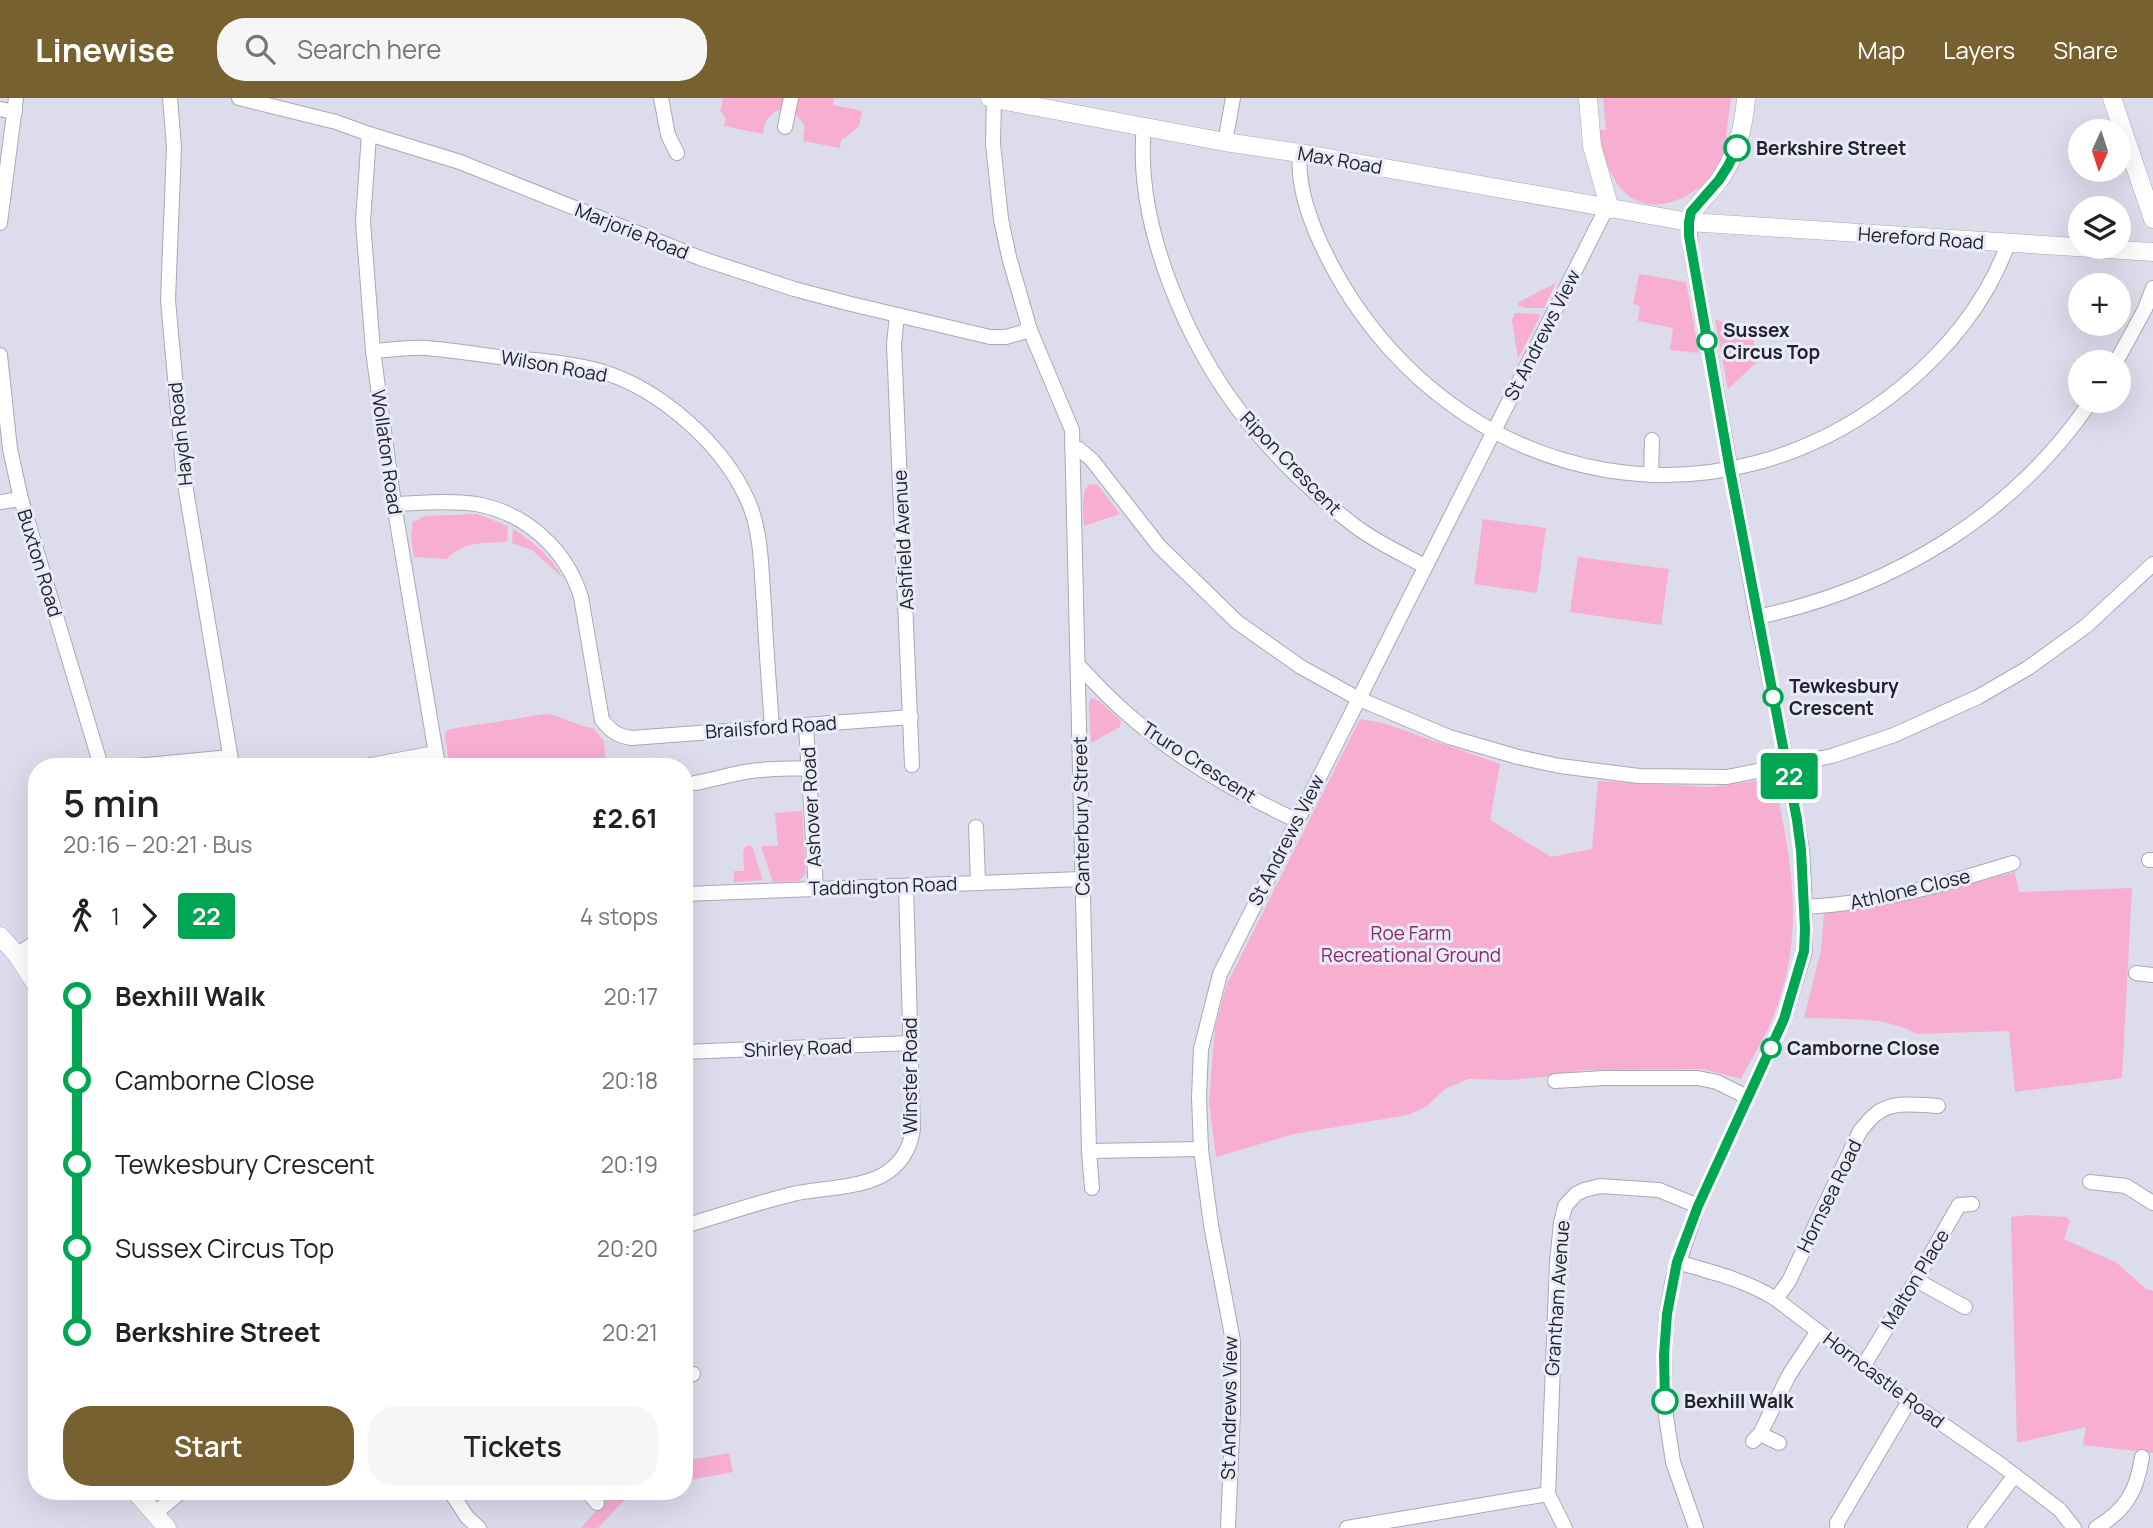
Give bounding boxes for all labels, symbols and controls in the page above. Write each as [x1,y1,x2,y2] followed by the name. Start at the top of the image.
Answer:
[217,18,707,81] search box
[35,27,175,72] text: Linewise
[241,30,279,68] icon: search
[297,31,441,67] text: Search here
[1858,33,1905,66] text: Map
[1943,33,2015,66] text: Layers
[2053,33,2118,66] text: Share
[2068,119,2132,182] north arrow
[2068,119,2131,413] map controls
[1724,135,1750,161] marker: Berkshire Street
[1756,135,1906,161] place label: Berkshire Street
[1296,140,1384,180] street label: Max Road
[571,196,693,266] street label: Marjorie Road
[2068,196,2131,259] button: layers
[1857,221,1985,255] street label: Hereford Road
[1498,265,1586,405] street label: St Andrews View
[2068,273,2131,336] button: +
[1723,317,1820,365] place label: Sussex Circus Top
[1697,331,1717,351] marker: Sussex Circus Top
[499,344,609,388] street label: Wilson Road
[2068,350,2131,413] button: −
[162,381,198,487] street label: Haydn Road
[365,388,409,516] street label: Wollaton Road
[1235,405,1347,521] street label: Ripon Crescent
[886,469,920,611] street label: Ashfield Avenue
[11,506,69,620] street label: Buxton Road
[1789,673,1899,721] place label: Tewkesbury Crescent
[1763,687,1783,707] marker: Tewkesbury Crescent
[704,709,838,745] street label: Brailsford Road
[1137,715,1261,809] street label: Truro Crescent
[1067,736,1095,896] street label: Canterbury Street
[795,746,827,868] street label: Ashover Road
[1758,753,1820,799] line badge: 22
[1775,759,1803,792] text: 22
[1242,770,1330,910] street label: St Andrews View
[63,776,160,828] text: 5 min
[593,800,658,836] text: £2.61
[63,828,252,860] text: 20:16 – 20:21 · Bus
[1847,863,1973,915] street label: Athlone Close
[808,870,958,902] street label: Taddington Road
[63,897,101,935] icon: walk
[130,897,168,935] icon: forward
[192,899,221,932] text: 22
[111,900,120,932] text: 1
[580,900,658,932] text: 4 stops
[1321,920,1501,968] park label: Roe Farm Recreational Ground
[115,978,265,1014] text: Bexhill Walk
[603,980,658,1012] text: 20:17
[897,1017,923,1135] street label: Winster Road
[743,1033,853,1063] street label: Shirley Road
[1787,1035,1940,1061] place label: Camborne Close
[1761,1038,1781,1058] marker: Camborne Close
[115,1062,315,1098] text: Camborne Close
[602,1064,658,1096] text: 20:18
[1790,1135,1868,1257] street label: Hornsea Road
[115,1146,375,1182] text: Tewkesbury Crescent
[601,1148,658,1180] text: 20:19
[1539,1219,1575,1377] street label: Grantham Avenue
[1875,1224,1955,1334] street label: Malton Place
[115,1230,334,1266] text: Sussex Circus Top
[597,1232,658,1264] text: 20:20
[115,1314,321,1350] text: Berkshire Street
[602,1316,658,1348] text: 20:21
[1818,1326,1950,1434] street label: Horncastle Road
[1215,1335,1243,1480] street label: St Andrews View
[1652,1388,1678,1414] marker: Bexhill Walk
[1684,1388,1794,1414] place label: Bexhill Walk
[63,1406,354,1486] button: Start
[368,1406,658,1486] button: Tickets

